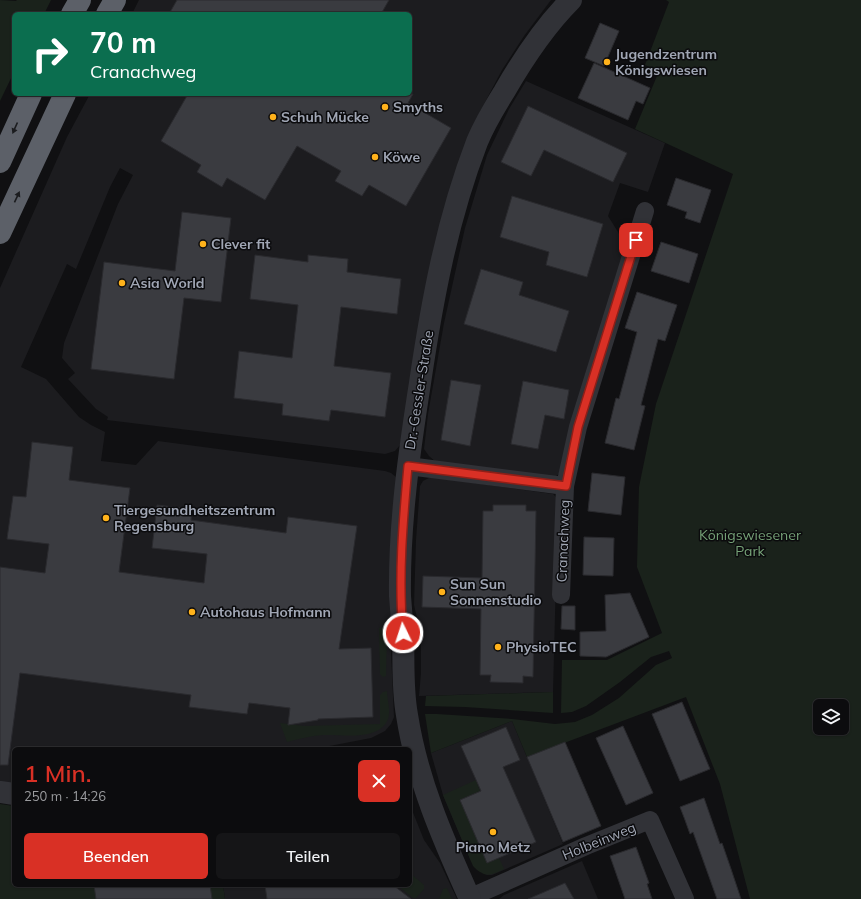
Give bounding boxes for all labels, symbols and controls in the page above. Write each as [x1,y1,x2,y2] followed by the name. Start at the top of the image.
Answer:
[90,25,156,60] text: 70 m
[24,28,76,80] icon: right
[615,45,717,79] place label: Jugendzentrum Königswiesen
[602,57,612,67] marker: Jugendzentrum Königswiesen
[90,60,196,83] text: Cranachweg
[393,98,443,116] place label: Smyths
[380,102,390,112] marker: Smyths
[281,108,369,126] place label: Schuh Mücke
[268,112,278,122] marker: Schuh Mücke
[12,122,18,134] one-way arrow
[383,148,421,166] place label: Köwe
[370,152,380,162] marker: Köwe
[14,192,20,203] one-way arrow
[619,223,653,257] pin
[625,229,647,251] icon: arrive
[211,235,271,253] place label: Clever fit
[198,239,208,249] marker: Clever fit
[130,274,205,292] place label: Asia World
[117,278,127,288] marker: Asia World
[401,329,437,451] street label: Dr.-Gessler-Straße
[553,499,573,583] street label: Cranachweg
[114,501,275,535] place label: Tiergesundheitszentrum Regensburg
[101,513,111,523] marker: Tiergesundheitszentrum Regensburg
[699,526,802,560] park label: Königswiesener Park
[450,575,542,609] place label: Sun Sun Sonnenstudio
[437,587,447,597] marker: Sun Sun Sonnenstudio
[200,603,331,621] place label: Autohaus Hofmann
[187,607,197,617] marker: Autohaus Hofmann
[382,612,424,654] position arrow
[506,638,577,656] place label: PhysioTEC
[493,642,503,652] marker: PhysioTEC
[813,699,849,735] map controls
[813,699,849,735] button: layers
[24,758,91,788] text: 1 Min.
[358,760,400,802] button: close
[24,788,106,804] text: 250 m · 14:26
[560,818,638,864] street label: Holbeinweg
[488,827,498,837] marker: Piano Metz
[24,833,208,879] button: Beenden
[216,833,400,879] button: Teilen
[456,838,530,856] place label: Piano Metz

